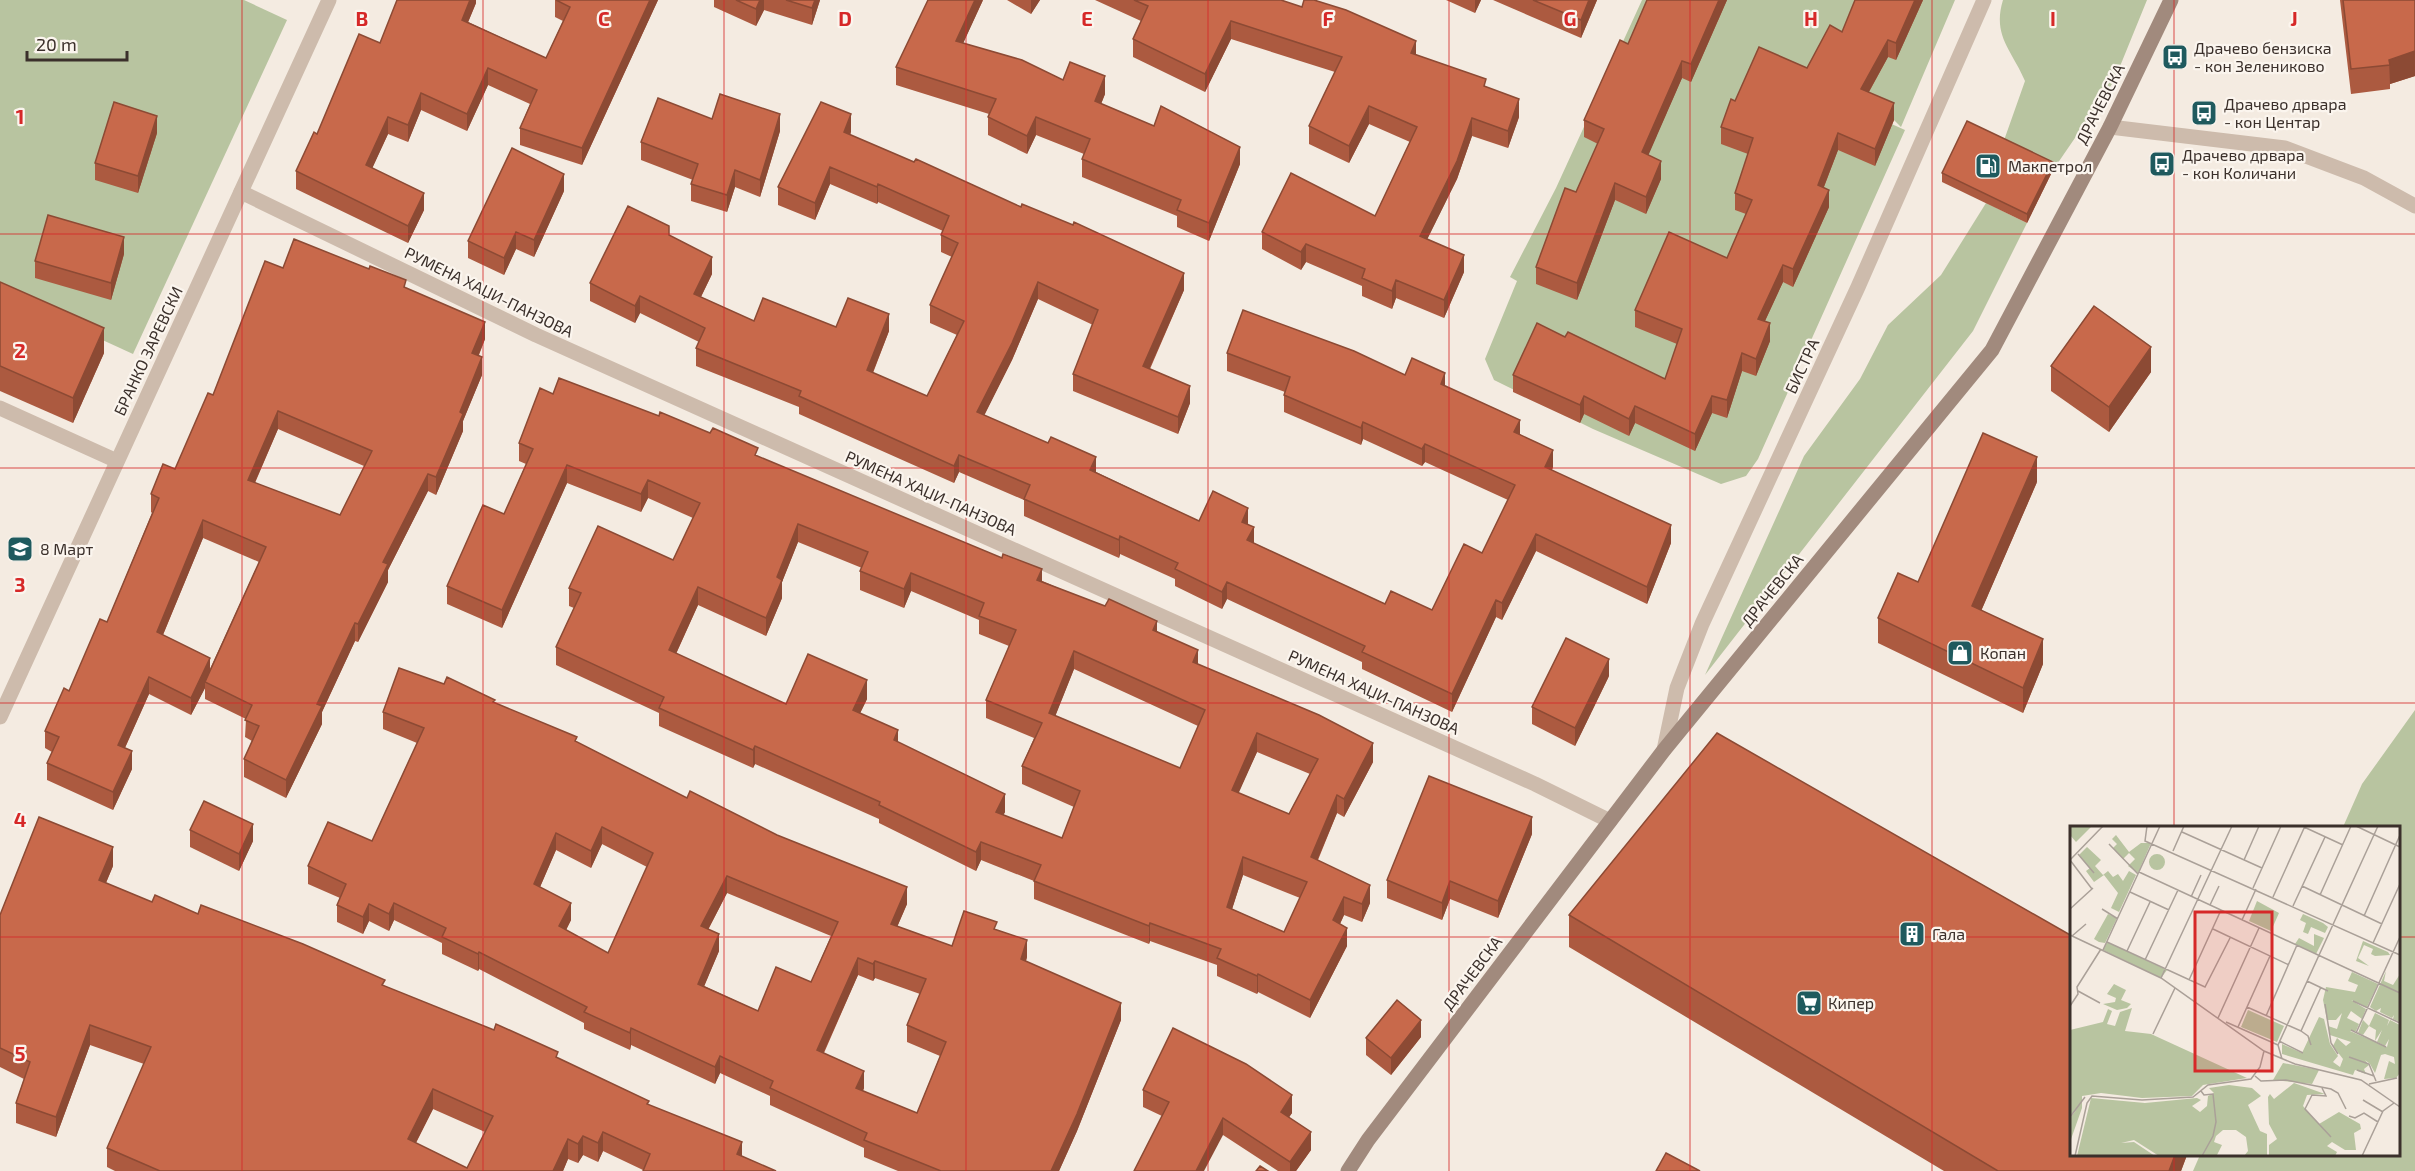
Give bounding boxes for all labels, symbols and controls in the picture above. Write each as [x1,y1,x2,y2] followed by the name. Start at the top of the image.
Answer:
[356,6,368,30] text: B
[598,6,610,30] text: C
[838,6,852,30] text: D
[1081,6,1093,30] text: E
[1322,6,1334,30] text: F
[1564,6,1576,30] text: G
[1804,6,1818,30] text: H
[2050,6,2056,30] text: I
[2290,6,2298,30] text: J
[27,24,128,62] scale bar
[36,33,77,55] text: 20 m
[2194,38,2332,75] place label: Драчево бензиска - кон Зелениково
[2160,42,2190,72] bus stop icon: Драчево бензиска - кон Зелениково
[2071,60,2128,147] street label: ДРАЧЕВСКА
[2224,94,2347,131] place label: Драчево дрвара - кон Центар
[2189,98,2219,128] bus stop icon: Драчево дрвара - кон Центар
[16,104,24,128] text: 1
[2182,145,2305,182] place label: Драчево дрвара - кон Количани
[2147,149,2177,179] bus stop icon: Драчево дрвара - кон Количани
[1973,151,2003,181] fuel station icon: Макпетрол
[2008,156,2092,175] place label: Макпетрол
[402,242,577,341] street label: РУМЕНА ХАЏИ-ПАНЗОВА
[109,283,186,418] street label: БРАНКО ЗАРЕВСКИ
[1781,335,1823,396] street label: БИСТРА
[14,338,26,362] text: 2
[843,446,1020,539] street label: РУМЕНА ХАЏИ-ПАНЗОВА
[5,534,35,564] school or university icon: 8 Март
[40,539,93,558] place label: 8 Март
[1737,550,1807,630] street label: ДРАЧЕВСКА
[14,572,26,596] text: 3
[1945,638,1975,668] shop icon: Копан
[1980,643,2026,662] place label: Копан
[1286,645,1463,738] street label: РУМЕНА ХАЏИ-ПАНЗОВА
[14,807,27,831] text: 4
[2070,826,2400,1156] inset map
[1897,919,1927,949] building icon: Гала
[1932,924,1965,943] place label: Гала
[1438,932,1506,1013] street label: ДРАЧЕВСКА
[1794,988,1824,1018] supermarket icon: Кипер
[1828,993,1874,1012] place label: Кипер
[14,1041,26,1065] text: 5

